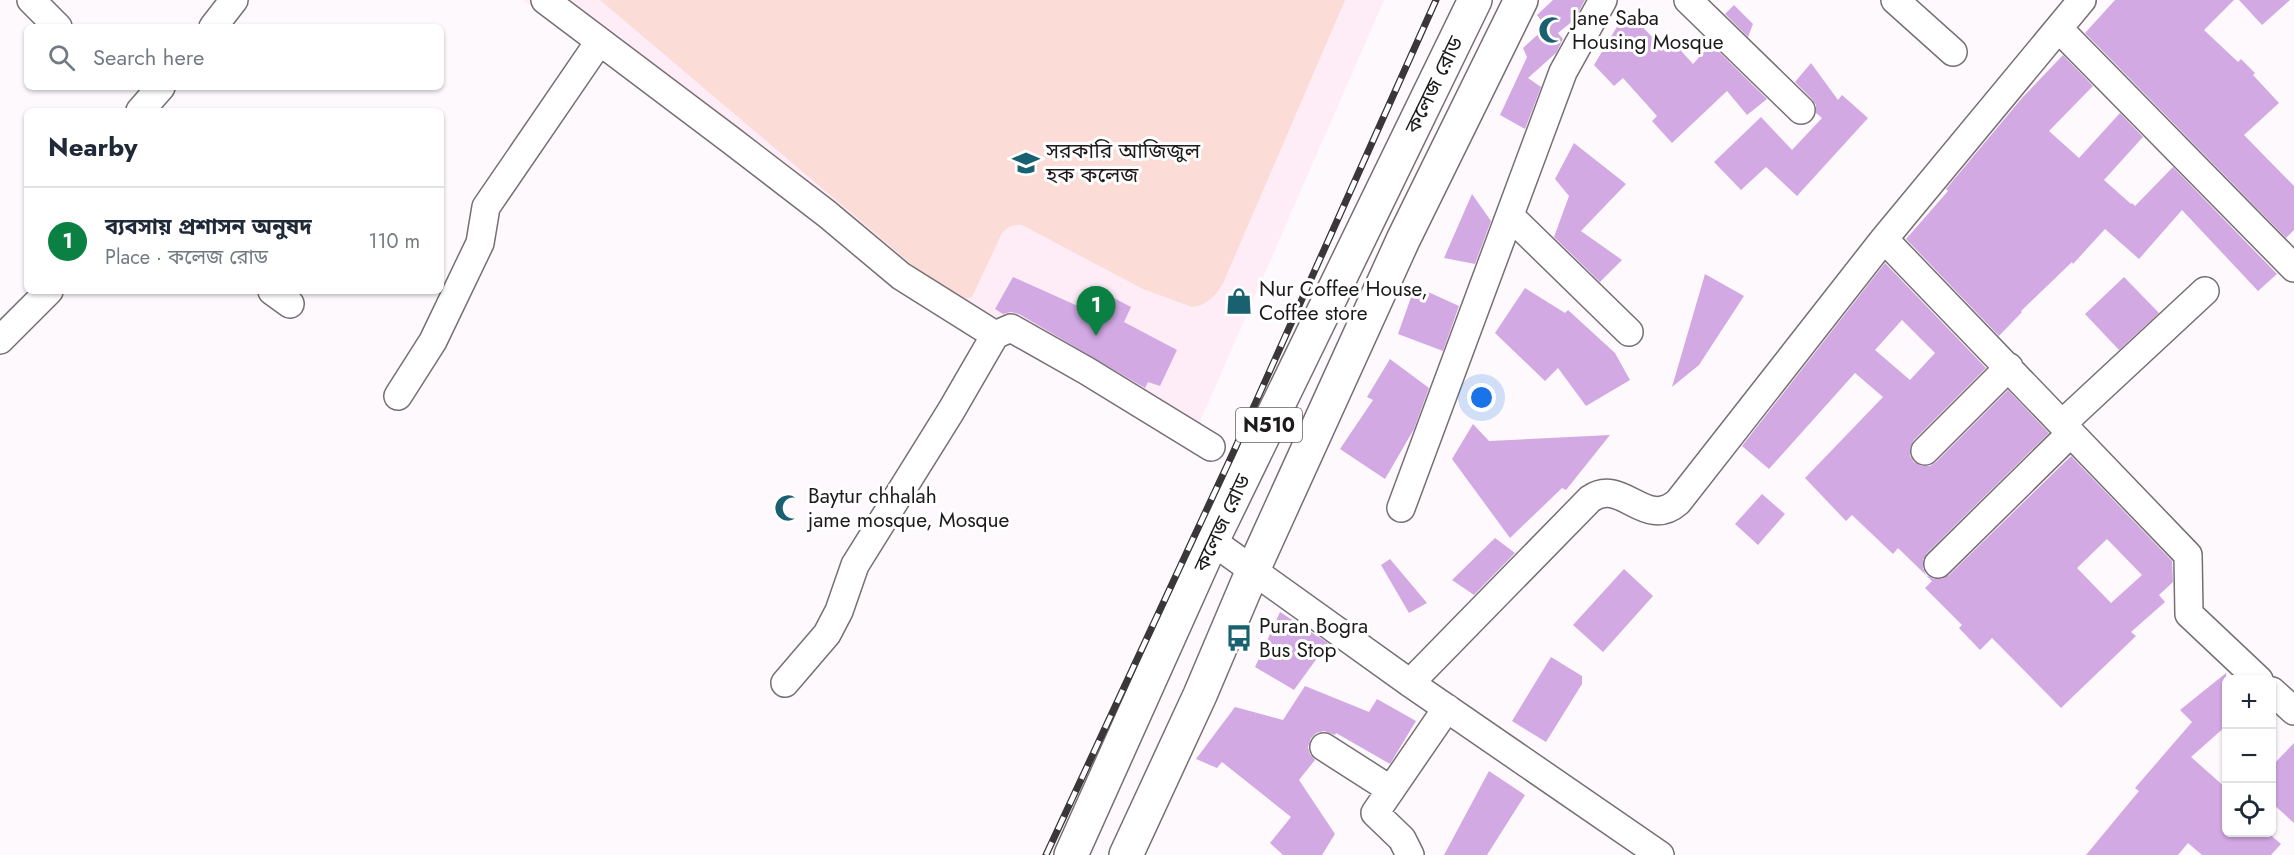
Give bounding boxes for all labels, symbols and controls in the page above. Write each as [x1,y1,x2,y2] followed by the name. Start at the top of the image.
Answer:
[1569,3,1724,57] place label: Jane Saba Housing Mosque
[1537,15,1567,45] mosque icon: Jane Saba Housing Mosque
[24,24,444,90] search box
[1397,30,1471,140] street label: কলেজ রোড
[45,41,78,74] icon: search
[93,41,204,73] text: Search here
[48,128,137,166] text: Nearby
[1045,136,1201,190] place label: সরকারি আজিজুল হক কলেজ
[1011,148,1041,178] school or university icon: সরকারি আজিজুল হক কলেজ
[105,210,312,242] text: ব্যবসায় প্রশাসন অনুষদ
[62,227,73,256] text: 1
[368,227,420,256] text: 110 m
[105,243,268,272] text: Place · কলেজ রোড
[1259,274,1428,328] place label: Nur Coffee House, Coffee store
[1076,286,1116,336] pin: 1
[1224,286,1254,316] shop icon: Nur Coffee House, Coffee store
[1467,383,1496,412] your location
[1236,408,1302,442] road number: N510
[1186,468,1258,578] street label: কলেজ রোড
[806,481,1010,535] place label: Baytur chhalah jame mosque, Mosque
[773,493,803,523] mosque icon: Baytur chhalah jame mosque, Mosque
[1259,611,1368,665] place label: Puran Bogra Bus Stop
[1224,623,1254,653] bus stop icon: Puran Bogra Bus Stop
[2222,675,2276,837] map controls
[2222,675,2276,729] button: +
[2222,729,2276,783] button: −
[2222,783,2276,837] button: locate

